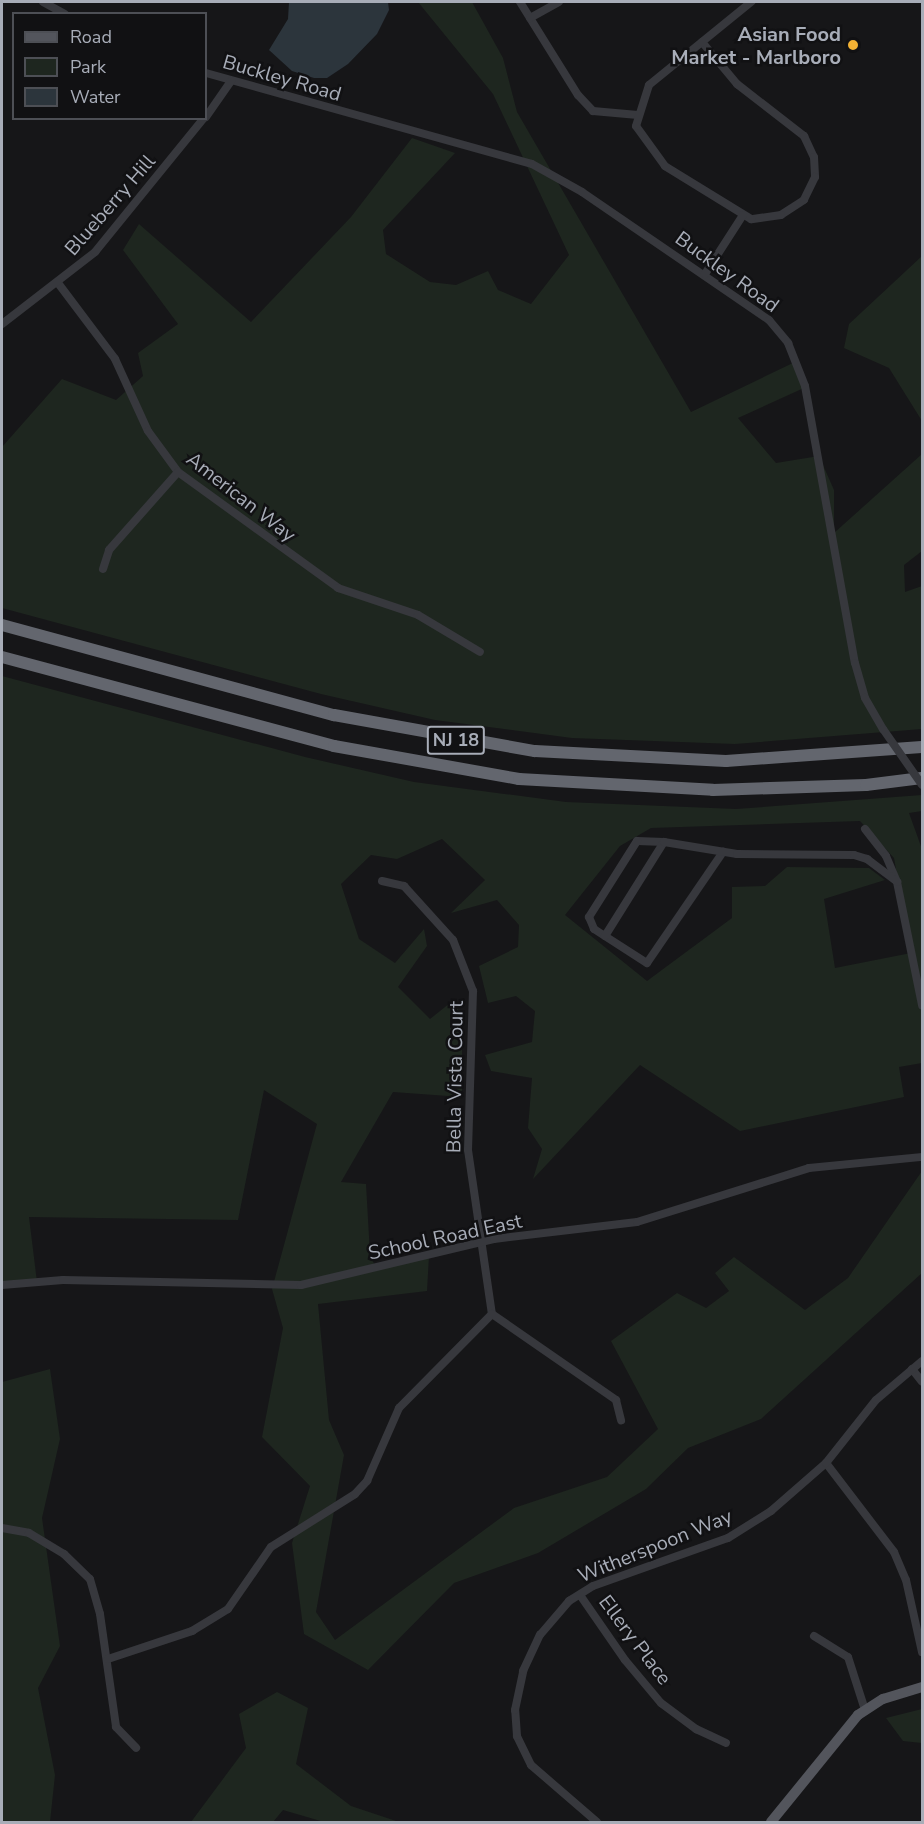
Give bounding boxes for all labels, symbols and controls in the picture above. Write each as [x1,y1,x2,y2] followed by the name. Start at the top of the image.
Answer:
[12,12,207,120] legend
[671,22,841,69] place label: Asian Food Market - Marlboro
[70,25,112,49] text: Road
[846,38,860,52] marker: Asian Food Market - Marlboro
[220,50,344,106] street label: Buckley Road
[70,55,106,79] text: Park
[70,85,121,109] text: Water
[60,150,160,260] street label: Blueberry Hill
[670,226,784,318] street label: Buckley Road
[182,447,300,547] street label: American Way
[426,725,486,755] road number: NJ 18
[442,1001,468,1153] street label: Bella Vista Court
[366,1209,524,1265] street label: School Road East
[574,1504,736,1588] street label: Witherspoon Way
[593,1590,677,1690] street label: Ellery Place

